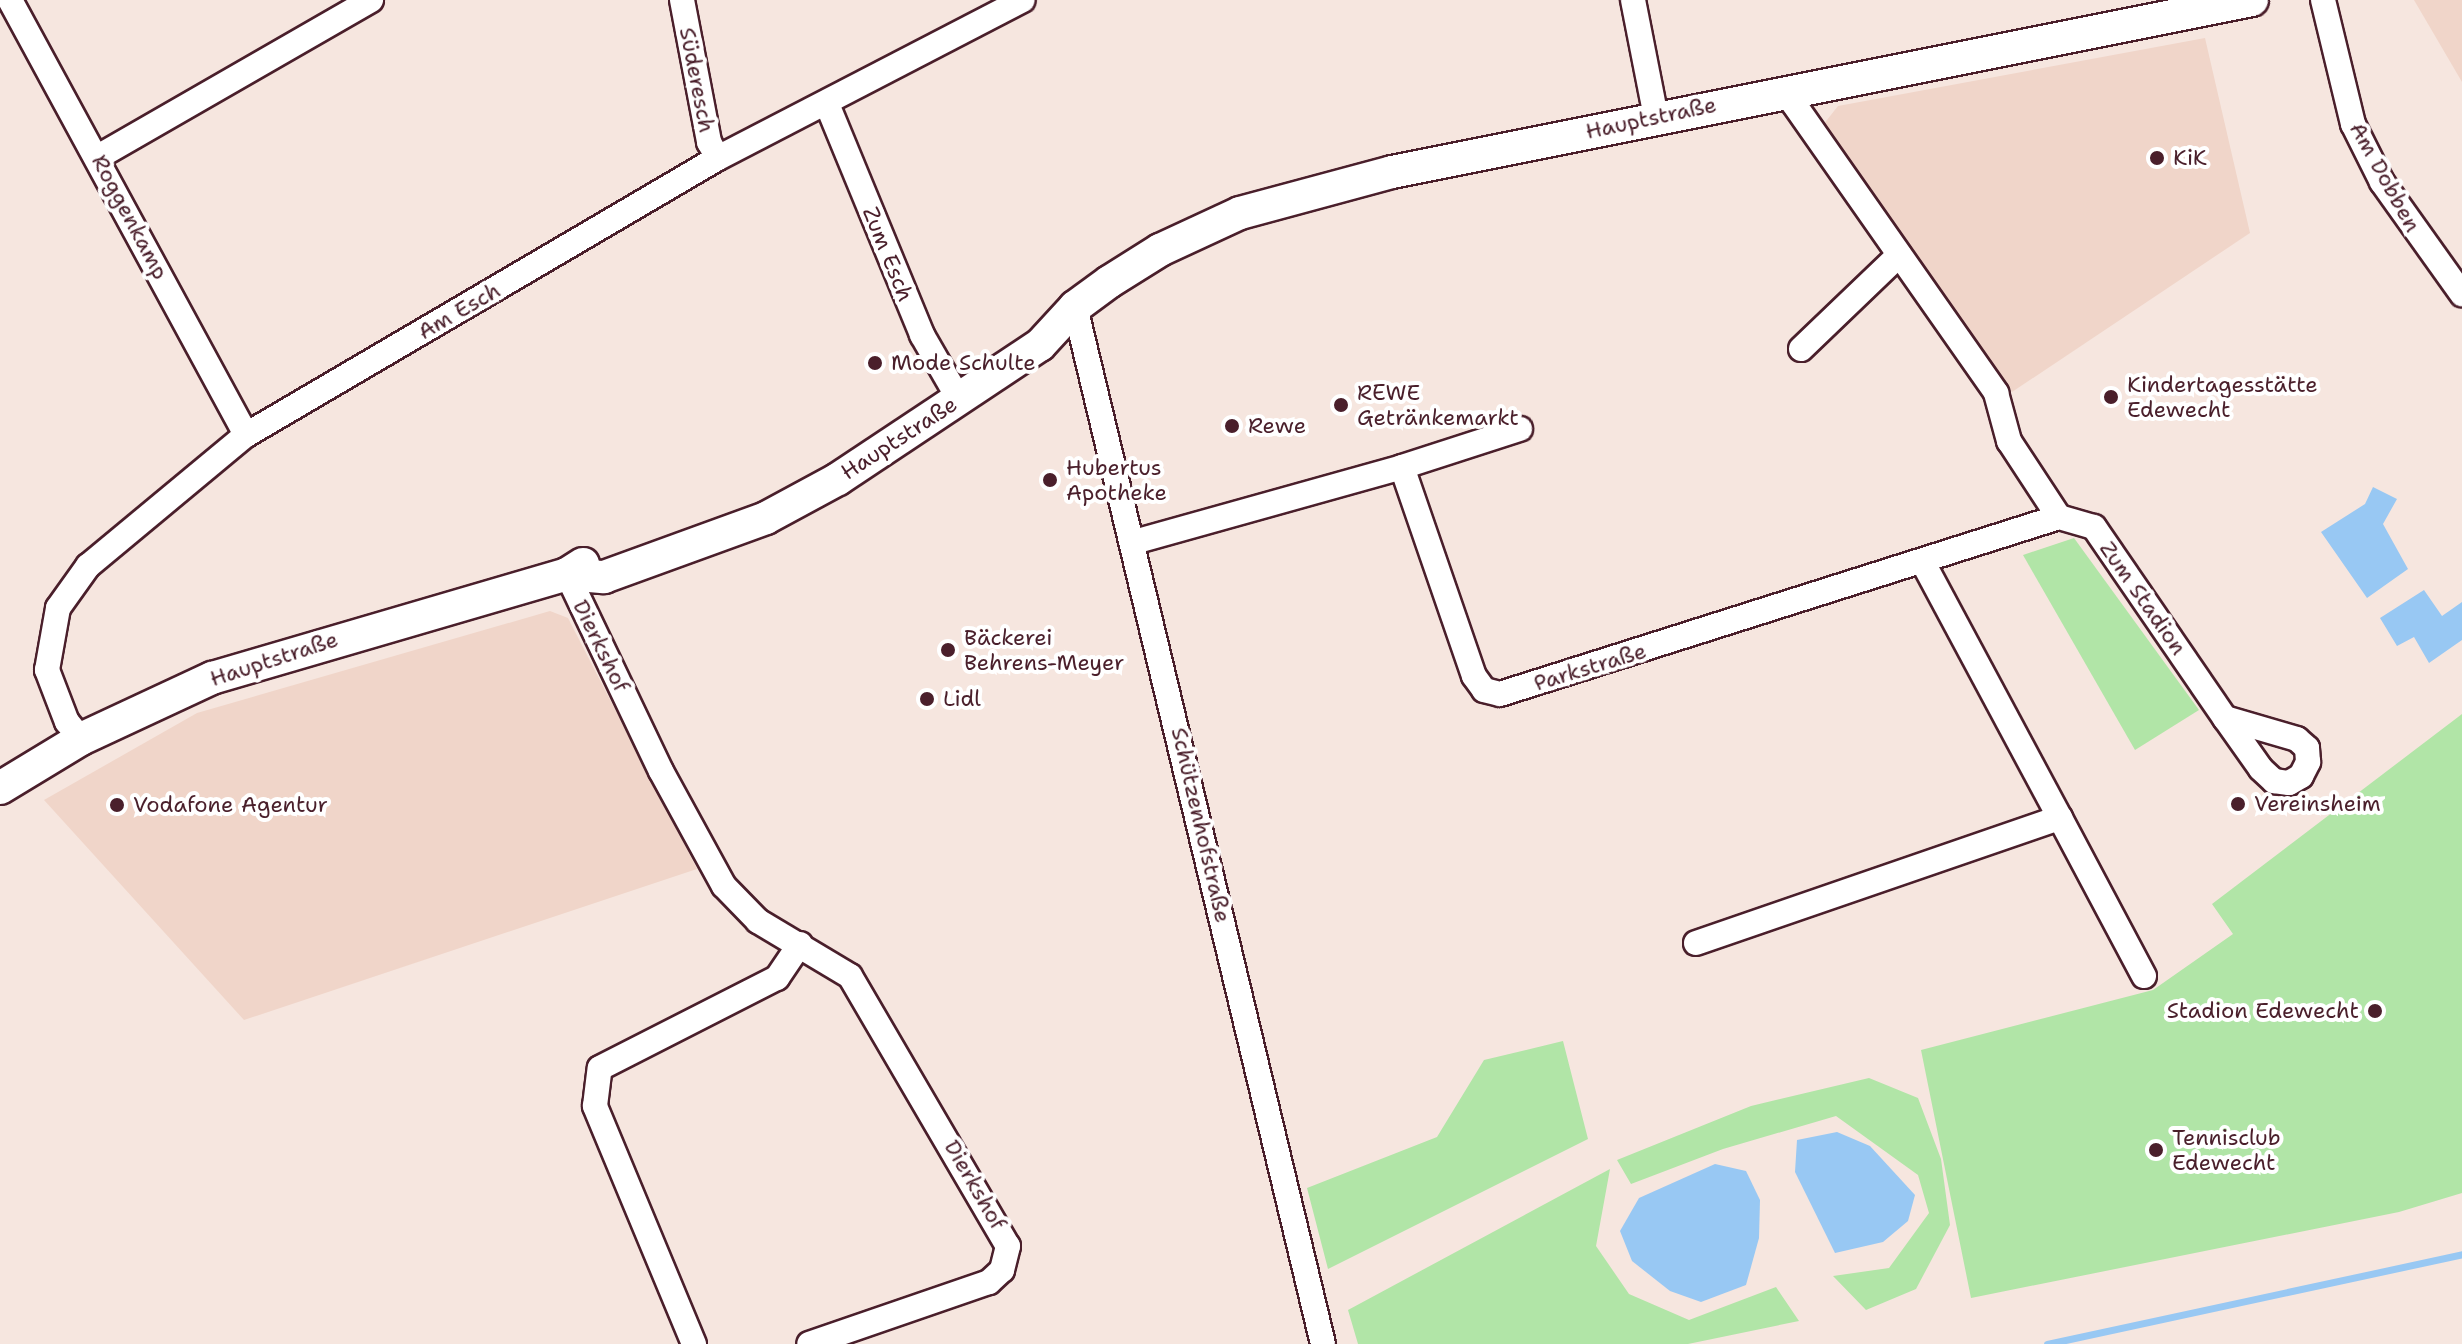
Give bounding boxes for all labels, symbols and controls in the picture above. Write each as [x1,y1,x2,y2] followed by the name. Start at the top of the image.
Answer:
[674,25,720,135] street label: Süderesch
[1583,91,1719,145] street label: Hauptstraße
[2344,118,2426,236] street label: Am Dobben
[2173,145,2207,171] place label: KiK
[2148,149,2166,167] marker: KiK
[86,150,174,284] street label: Roggenkamp
[857,203,919,305] street label: Zum Esch
[413,277,505,345] street label: Am Esch
[891,350,1036,376] place label: Mode Schulte
[866,354,884,372] marker: Mode Schulte
[2127,371,2318,422] place label: Kindertagesstätte Edewecht
[1357,379,1519,430] place label: REWE Getränkemarkt
[2102,388,2120,406] marker: Kindertagesstätte Edewecht
[836,391,962,485] street label: Hauptstraße
[1332,396,1350,414] marker: REWE Getränkemarkt
[1248,413,1306,439] place label: Rewe
[1223,417,1241,435] marker: Rewe
[1066,454,1167,506] place label: Hubertus Apotheke
[1041,471,1059,489] marker: Hubertus Apotheke
[2094,536,2192,660] street label: Zum Stadion
[567,595,635,697] street label: Dierkshof
[964,624,1125,676] place label: Bäckerei Behrens-Meyer
[207,626,341,692] street label: Hauptstraße
[1531,637,1649,697] street label: Parkstraße
[939,641,957,659] marker: Bäckerei Behrens-Meyer
[943,686,981,712] place label: Lidl
[918,690,936,708] marker: Lidl
[1166,725,1236,925] street label: Schützenhofstraße
[2254,791,2381,817] place label: Vereinsheim
[133,792,328,818] place label: Vodafone Agentur
[2229,795,2247,813] marker: Vereinsheim
[108,796,126,814] marker: Vodafone Agentur
[2167,998,2359,1024] place label: Stadion Edewecht
[2366,1002,2384,1020] marker: Stadion Edewecht
[2172,1124,2281,1176] place label: Tennisclub Edewecht
[939,1135,1011,1235] street label: Dierkshof
[2147,1141,2165,1159] marker: Tennisclub Edewecht

